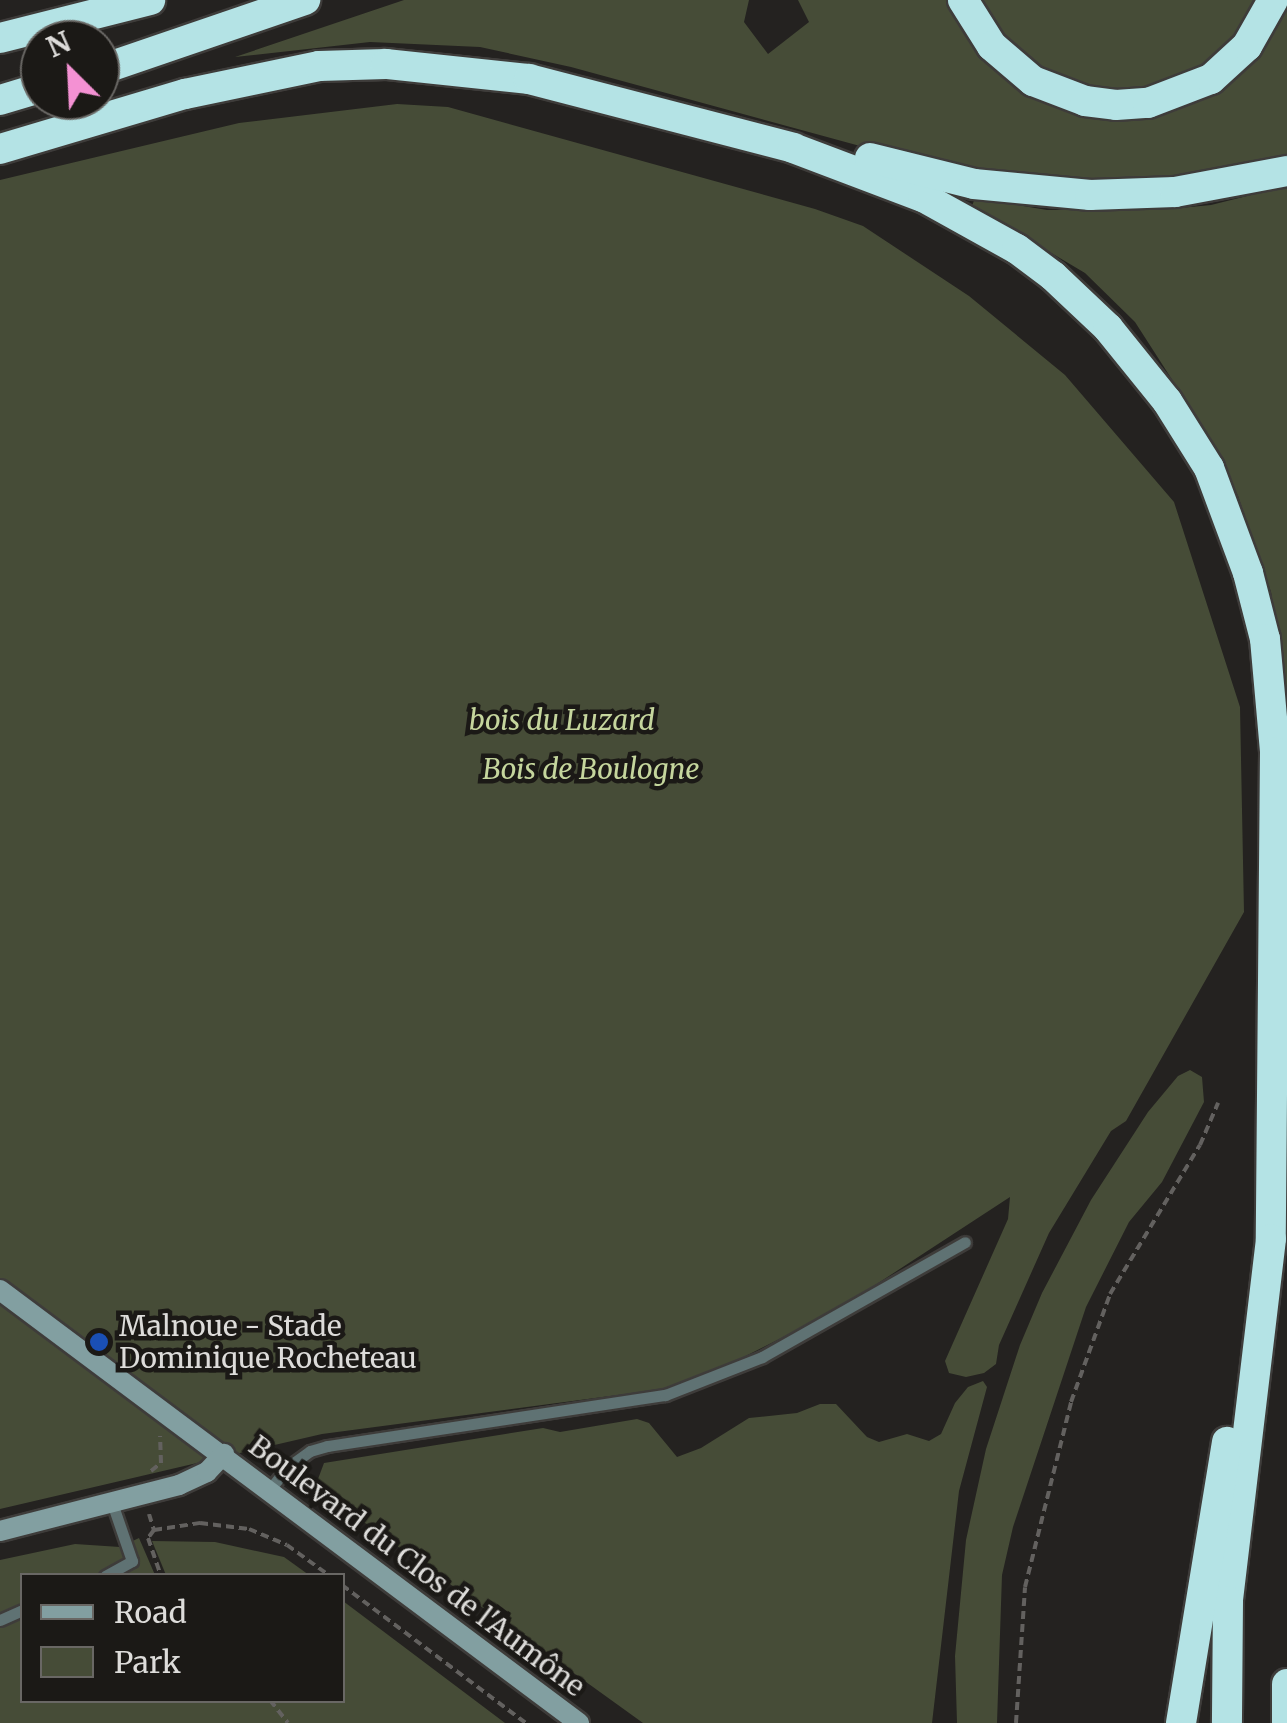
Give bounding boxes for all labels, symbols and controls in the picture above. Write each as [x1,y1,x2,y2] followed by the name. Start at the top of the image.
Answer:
[20,20,120,120] north arrow
[41,23,76,65] text: N
[469,703,655,737] park label: bois du Luzard
[482,752,700,786] park label: Bois de Boulogne
[119,1309,417,1375] place label: Malnoue - Stade Dominique Rocheteau
[88,1331,110,1353] marker: Malnoue - Stade Dominique Rocheteau
[242,1429,592,1703] street label: Boulevard du Clos de l'Aumône
[20,1573,345,1703] legend
[114,1593,187,1631] text: Road
[114,1643,181,1681] text: Park

